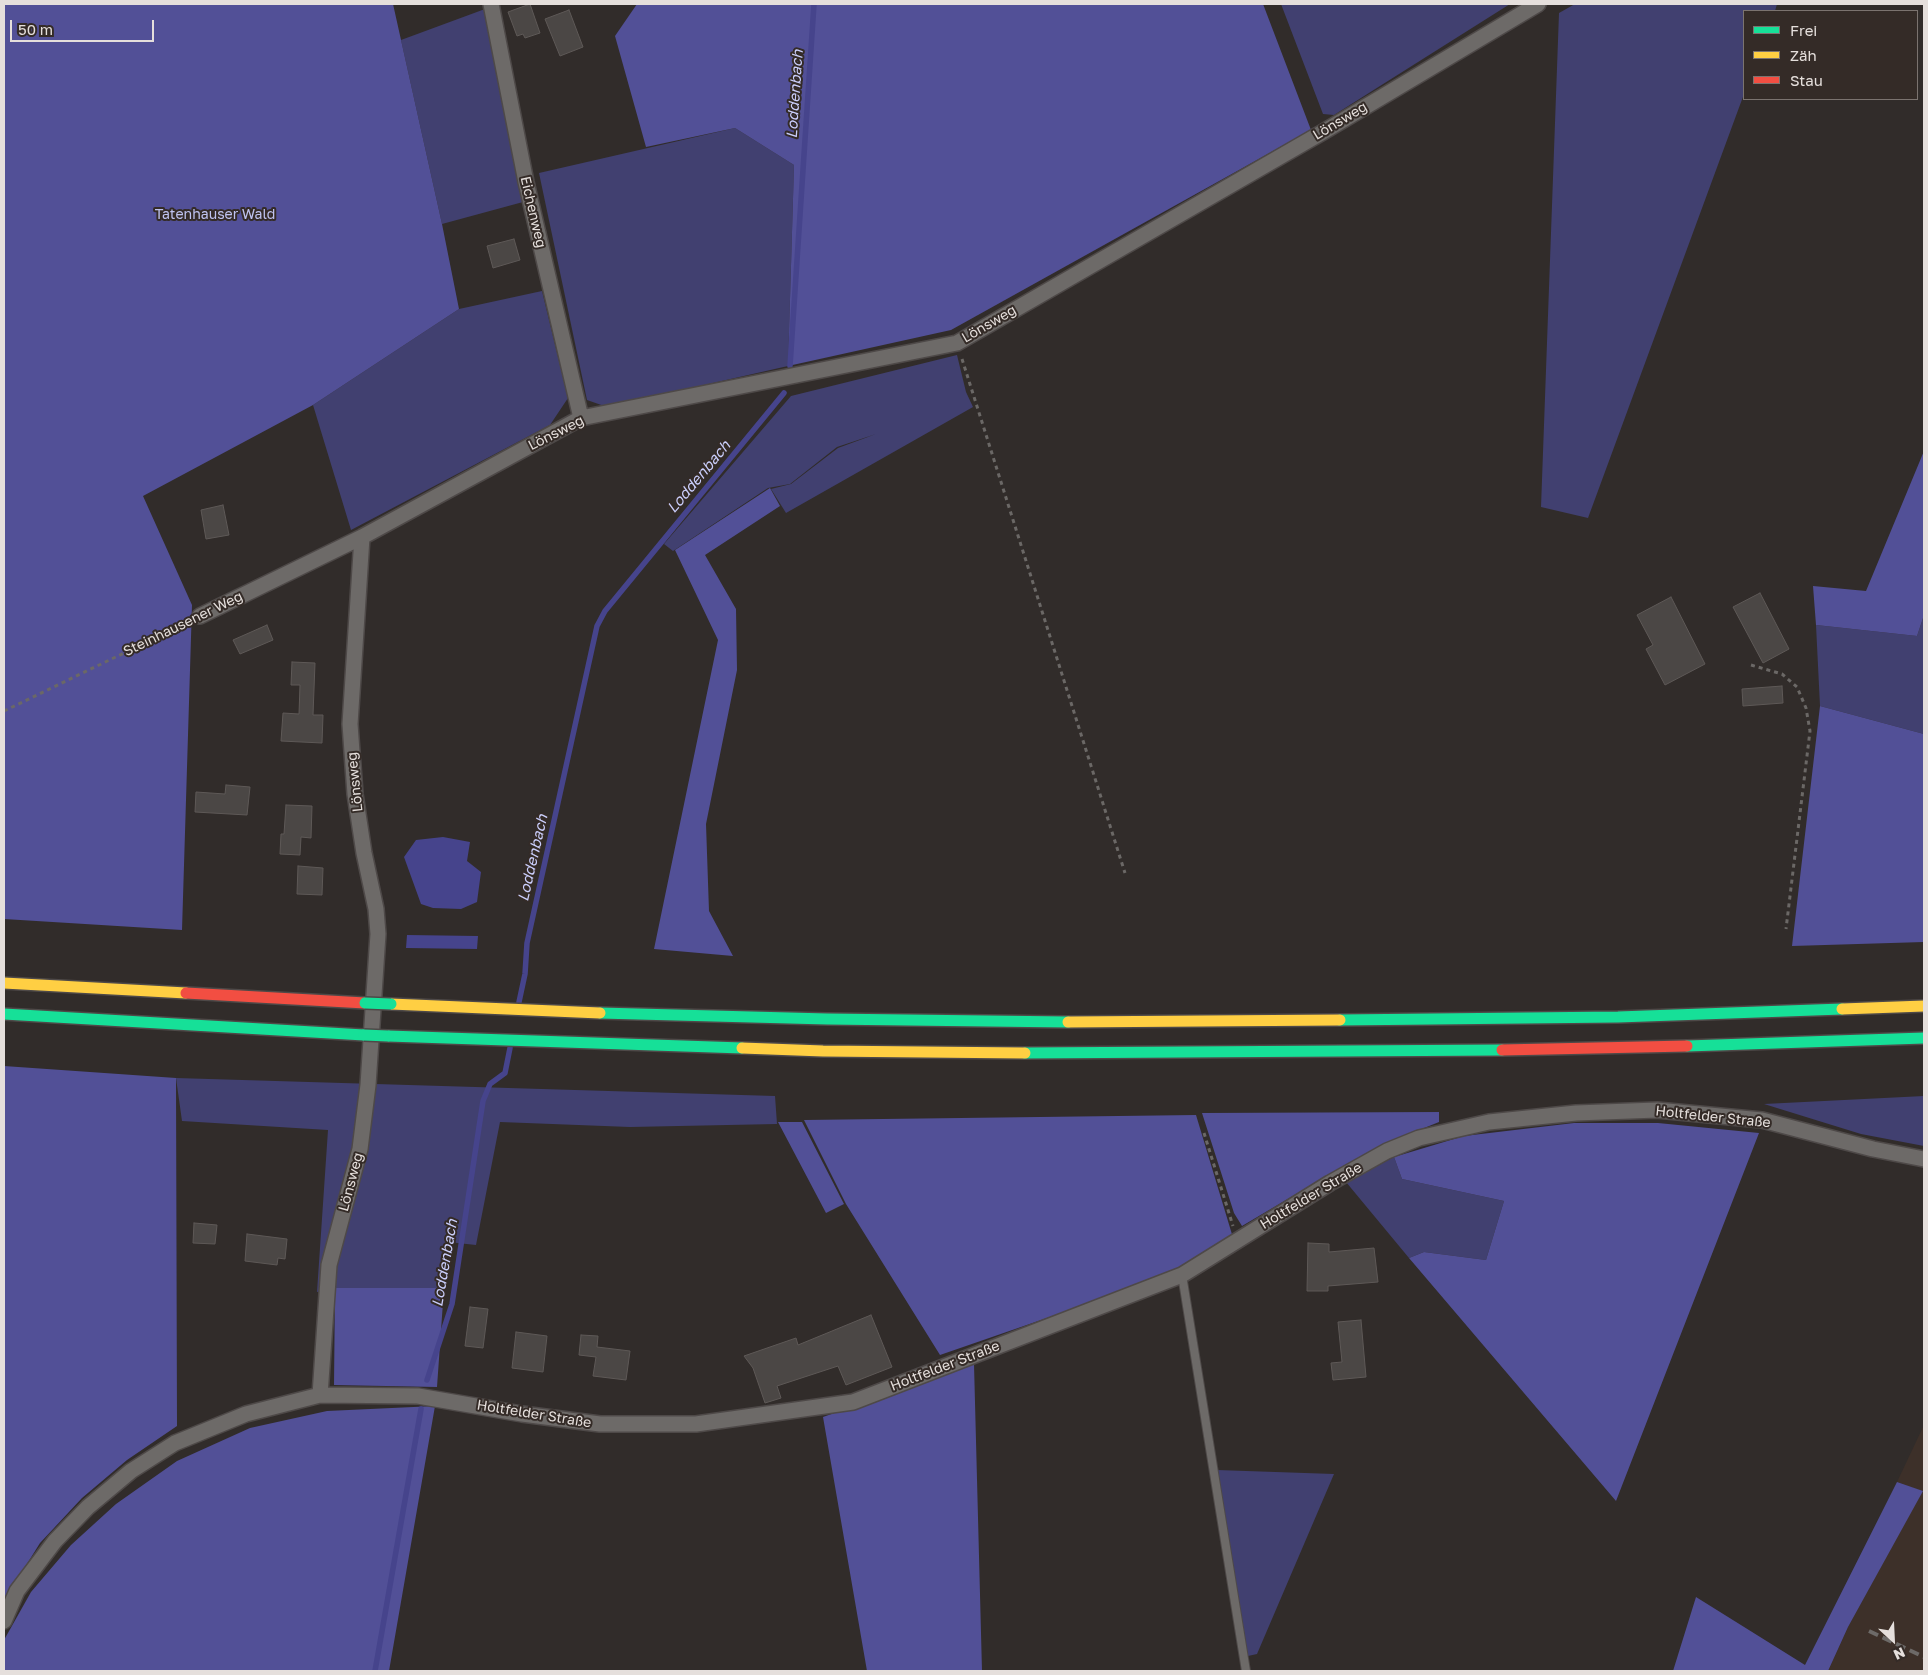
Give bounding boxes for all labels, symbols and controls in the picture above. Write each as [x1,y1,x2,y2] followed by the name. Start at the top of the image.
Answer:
[12,10,156,42] scale bar
[1743,10,1918,100] legend
[18,20,53,38] text: 50 m
[1790,21,1817,39] text: Frei
[1790,46,1817,64] text: Zäh
[783,49,807,139] water label: Loddenbach
[1790,71,1823,89] text: Stau
[1310,98,1370,144] street label: Lönsweg
[517,175,549,249] street label: Eichenweg
[155,207,275,223] park label: Tatenhauser Wald
[959,302,1019,346] street label: Lönsweg
[525,412,587,454] street label: Lönsweg
[664,437,734,517] water label: Loddenbach
[121,588,245,660] street label: Steinhausener Weg
[343,751,367,813] street label: Lönsweg
[514,813,552,903] water label: Loddenbach
[1655,1103,1771,1131] street label: Holtfelder Straße
[335,1151,367,1213] street label: Lönsweg
[1257,1159,1365,1233] street label: Holtfelder Straße
[428,1218,462,1308] water label: Loddenbach
[888,1337,1002,1395] street label: Holtfelder Straße
[476,1397,592,1431] street label: Holtfelder Straße
[1868,1615,1918,1665] north arrow
[1891,1644,1908,1664] text: N

